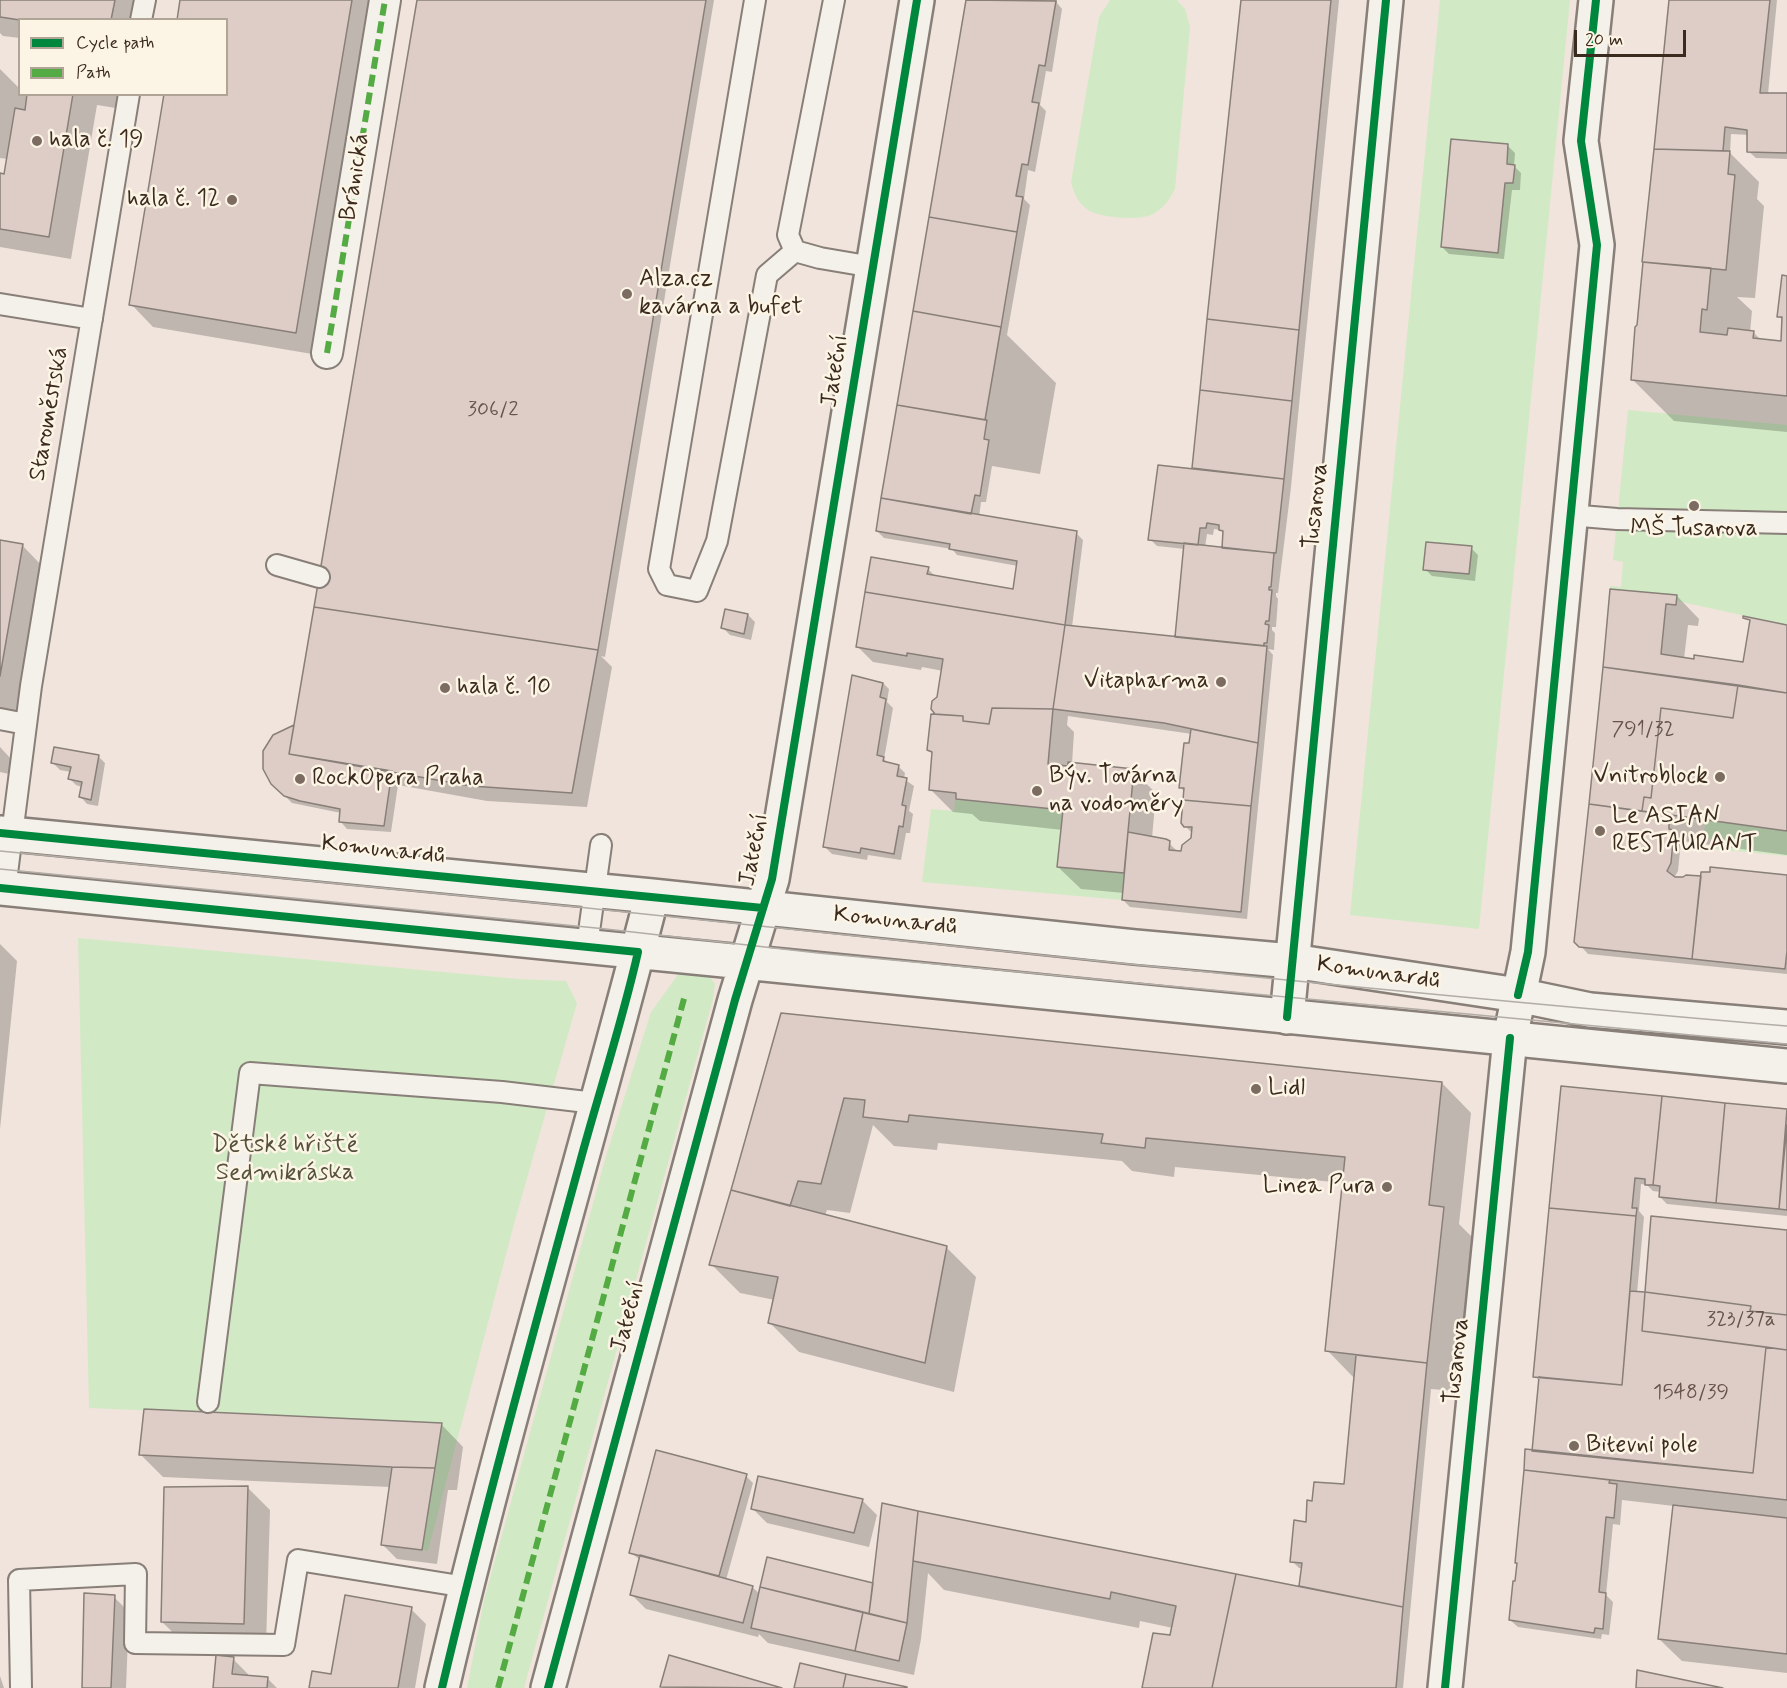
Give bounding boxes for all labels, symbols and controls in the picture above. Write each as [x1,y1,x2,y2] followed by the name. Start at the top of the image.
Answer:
[18,18,228,96] legend
[1577,18,1690,56] scale bar
[1585,28,1623,52] text: 20 m
[76,31,154,55] text: Cycle path
[76,61,111,85] text: Path
[49,127,144,155] place label: hala č. 19
[335,131,377,223] street label: Bránická
[30,134,44,148] marker: hala č. 19
[127,186,220,214] place label: hala č. 12
[225,193,239,207] marker: hala č. 12
[639,266,803,322] place label: Alza.cz kavárna a bufet
[620,287,634,301] marker: Alza.cz kavárna a bufet
[816,332,856,410] street label: Jateční
[24,345,76,483] street label: Staroměstská
[468,398,518,424] house number: 306/2
[1298,461,1336,551] street label: Tusarova
[1687,499,1701,513] marker: MŠ Tusarova
[1630,516,1758,544] place label: MŠ Tusarova
[1084,668,1209,696] place label: Vitapharma
[457,674,551,702] place label: hala č. 10
[1214,675,1228,689] marker: Vitapharma
[438,681,452,695] marker: hala č. 10
[1611,718,1675,744] house number: 791/32
[1049,763,1183,819] place label: Býv. Továrna na vodoměry
[1594,763,1708,791] place label: Vnitroblock
[312,765,484,793] place label: RockOpera Praha
[1713,770,1727,784] marker: Vnitroblock
[293,772,307,786] marker: RockOpera Praha
[1030,784,1044,798] marker: Býv. Továrna na vodoměry
[1612,803,1758,859] place label: Le ASIAN RESTAURANT
[734,811,776,889] street label: Jateční
[1593,824,1607,838] marker: Le ASIAN RESTAURANT
[320,830,446,872] street label: Komunardů
[832,901,958,943] street label: Komunardů
[1315,951,1441,997] street label: Komunardů
[1268,1075,1305,1103] place label: Lidl
[1249,1082,1263,1096] marker: Lidl
[212,1132,358,1188] park label: Dětské hřiště Sedmikráska
[1263,1173,1375,1201] place label: Linea Pura
[1380,1180,1394,1194] marker: Linea Pura
[606,1278,652,1356] street label: Jateční
[1706,1308,1776,1334] house number: 323/37a
[1439,1316,1477,1406] street label: Tusarova
[1653,1381,1729,1407] house number: 1548/39
[1586,1432,1698,1460] place label: Bitevni pole
[1567,1439,1581,1453] marker: Bitevni pole

